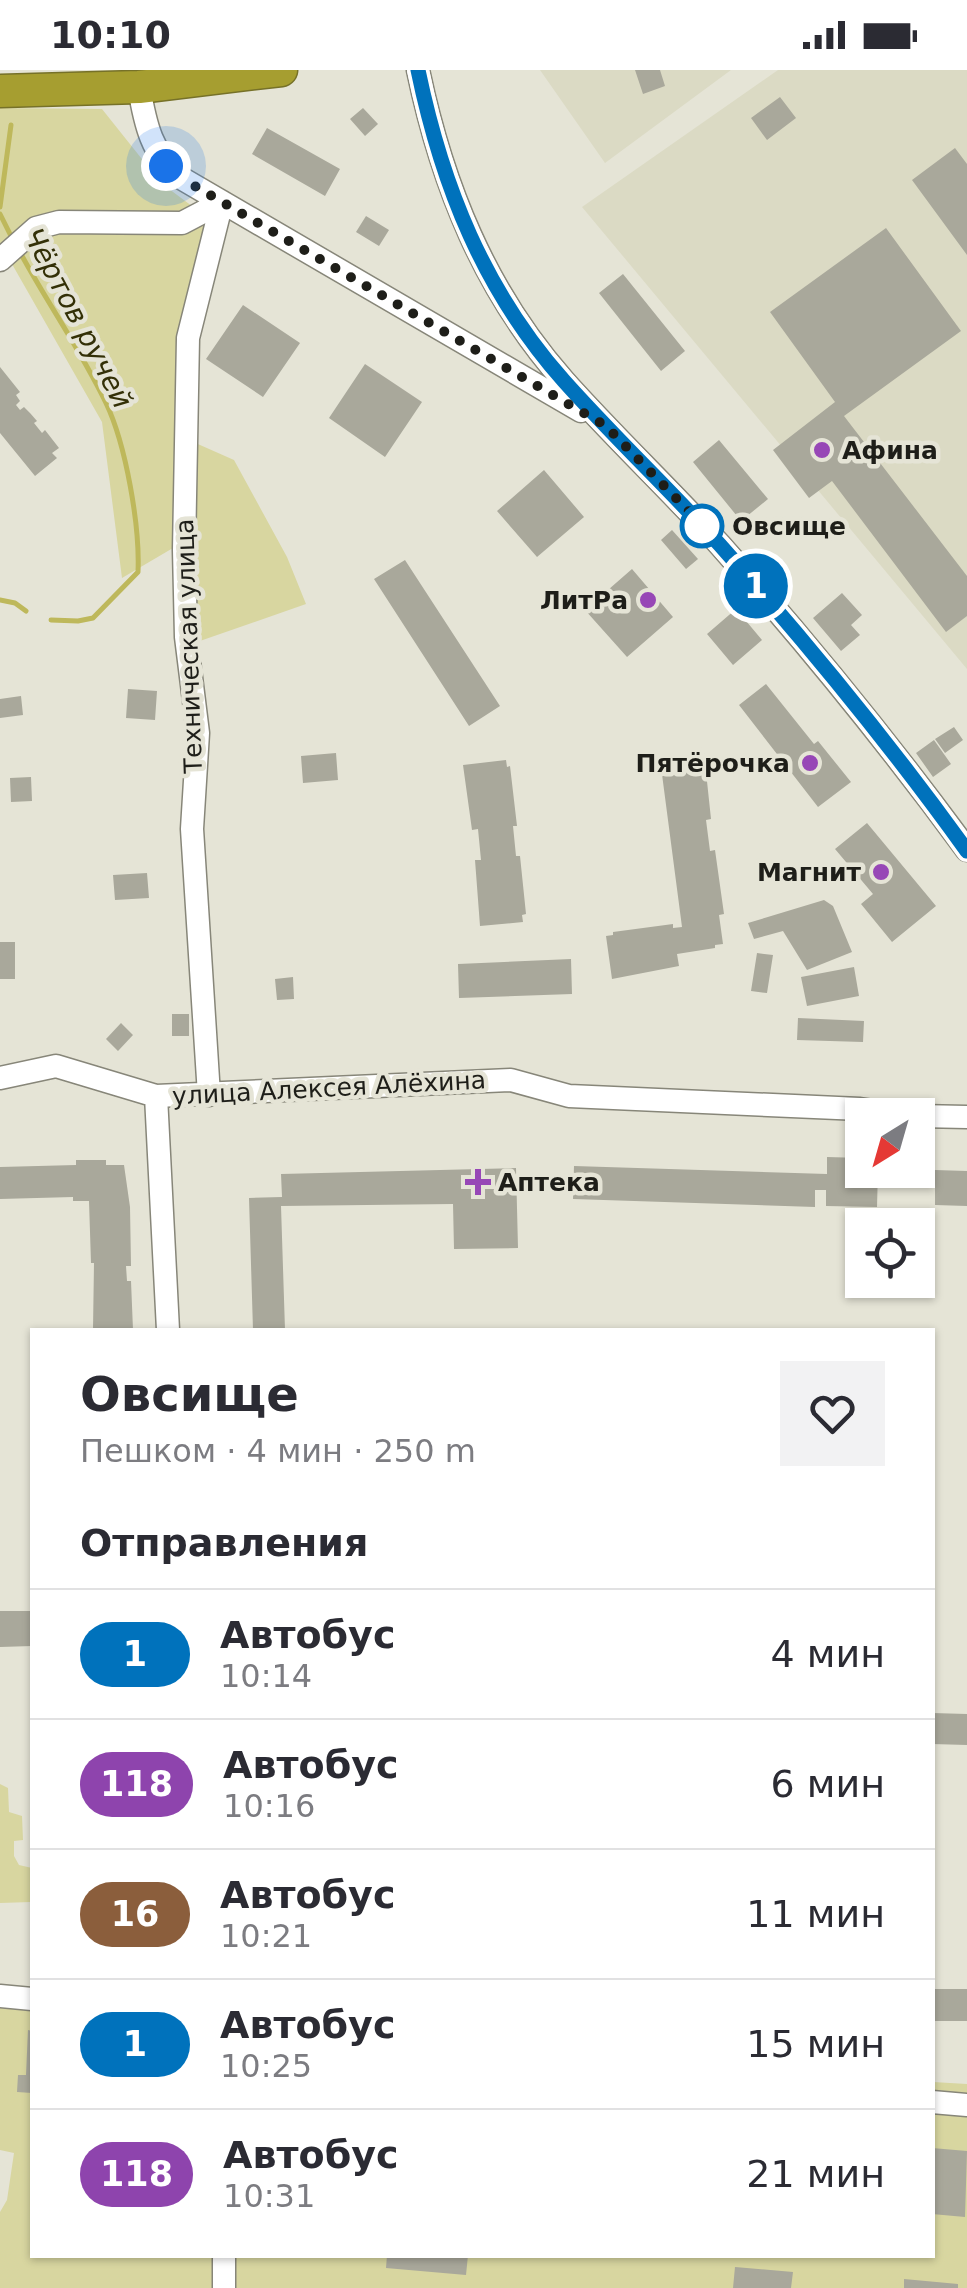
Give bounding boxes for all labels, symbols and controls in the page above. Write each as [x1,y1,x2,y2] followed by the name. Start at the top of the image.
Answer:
[50,13,171,57] text: 10:10
[141,141,191,191] your location
[17,222,139,414] water label: Чёртов ручей
[842,436,938,465] place label: Афина
[811,439,833,461] marker: Афина
[681,505,723,547] marker: Овсище
[732,512,846,541] place label: Овсище
[170,518,208,775] street label: Техническая улица
[724,554,788,618] line badge: 1
[744,566,768,606] text: 1
[540,586,628,615] place label: ЛитРа
[637,589,659,611] marker: ЛитРа
[636,749,790,778] place label: Пятёрочка
[799,752,821,774] marker: Пятёрочка
[757,858,862,887] place label: Магнит
[870,861,892,883] marker: Магнит
[171,1065,487,1111] street label: улица Алексея Алёхина
[845,1098,935,1188] north arrow
[845,1098,935,1298] map controls
[498,1168,600,1197] place label: Аптека
[467,1171,489,1193] marker: Аптека
[845,1208,935,1298] button: locate
[780,1361,885,1466] button: heart
[80,1366,299,1422] text: Овсище
[80,1432,476,1470] text: Пешком · 4 мин · 250 m
[80,1521,368,1565] text: Отправления
[220,1613,395,1657] text: Автобус
[771,1632,885,1676] text: 4 мин
[123,1634,147,1674] text: 1
[220,1657,312,1695] text: 10:14
[223,1743,398,1787] text: Автобус
[771,1762,885,1806] text: 6 мин
[100,1764,173,1804] text: 118
[223,1787,315,1825] text: 10:16
[220,1873,395,1917] text: Автобус
[746,1892,885,1936] text: 11 мин
[111,1894,159,1934] text: 16
[220,1917,312,1955] text: 10:21
[220,2003,395,2047] text: Автобус
[746,2022,885,2066] text: 15 мин
[123,2024,147,2064] text: 1
[220,2047,312,2085] text: 10:25
[223,2133,398,2177] text: Автобус
[746,2152,885,2196] text: 21 мин
[100,2154,173,2194] text: 118
[223,2177,315,2215] text: 10:31

